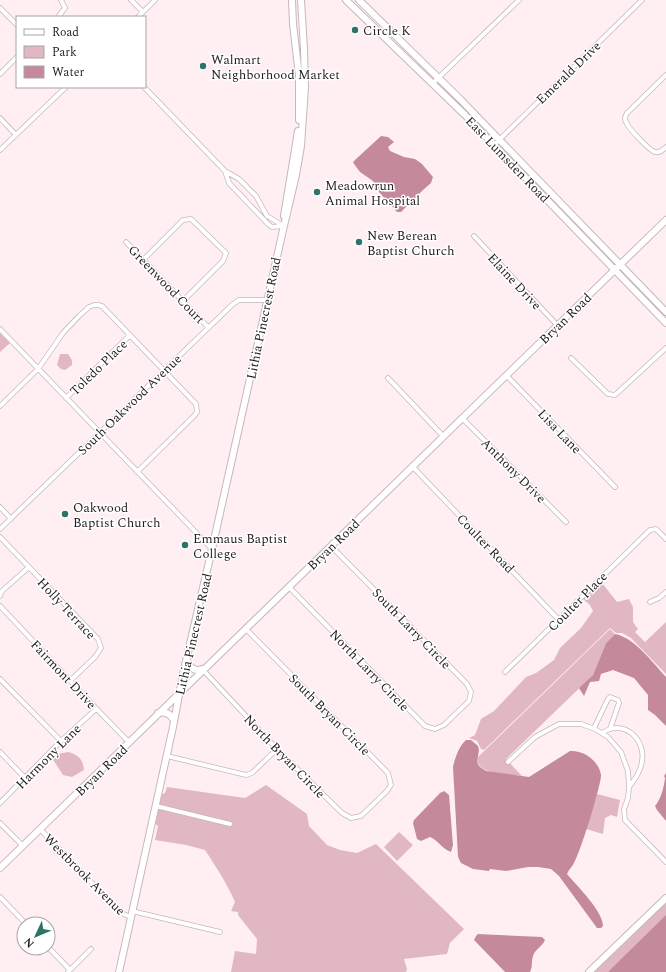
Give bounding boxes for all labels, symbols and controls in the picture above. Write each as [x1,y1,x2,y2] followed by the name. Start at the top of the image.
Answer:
[16,16,146,88] legend
[363,21,411,41] place label: Circle K
[52,23,79,42] text: Road
[350,25,360,35] marker: Circle K
[532,36,606,109] street label: Emerald Drive
[52,43,77,62] text: Park
[211,50,340,85] place label: Walmart Neighborhood Market
[198,61,208,71] marker: Walmart Neighborhood Market
[52,63,84,82] text: Water
[460,112,554,208] street label: East Lumsden Road
[325,176,420,211] place label: Meadowrun Animal Hospital
[312,187,322,197] marker: Meadowrun Animal Hospital
[367,226,455,261] place label: New Berean Baptist Church
[354,237,364,247] marker: New Berean Baptist Church
[123,241,210,329] street label: Greenwood Court
[483,249,546,315] street label: Elaine Drive
[241,255,287,381] street label: Lithia Pinecrest Road
[535,288,597,349] street label: Bryan Road
[65,335,132,401] street label: Toledo Place
[73,349,186,460] street label: South Oakwood Avenue
[533,405,586,459] street label: Lisa Lane
[476,433,551,508] street label: Anthony Drive
[73,498,161,533] place label: Oakwood Baptist Church
[60,509,70,519] marker: Oakwood Baptist Church
[452,509,519,578] street label: Coulter Road
[303,514,365,575] street label: Bryan Road
[193,529,288,564] place label: Emmaus Baptist College
[180,540,190,550] marker: Emmaus Baptist College
[543,567,612,636] street label: Coulter Place
[170,571,218,697] street label: Lithia Pinecrest Road
[32,573,100,644] street label: Holly Terrace
[367,584,455,674] street label: South Larry Circle
[325,625,414,716] street label: North Larry Circle
[26,635,101,714] street label: Fairmont Drive
[284,669,375,760] street label: South Bryan Circle
[239,710,330,803] street label: North Bryan Circle
[11,719,86,794] street label: Harmony Lane
[71,740,133,801] street label: Bryan Road
[39,829,130,920] street label: Westbrook Avenue
[16,916,56,956] north arrow
[20,933,38,952] text: N

